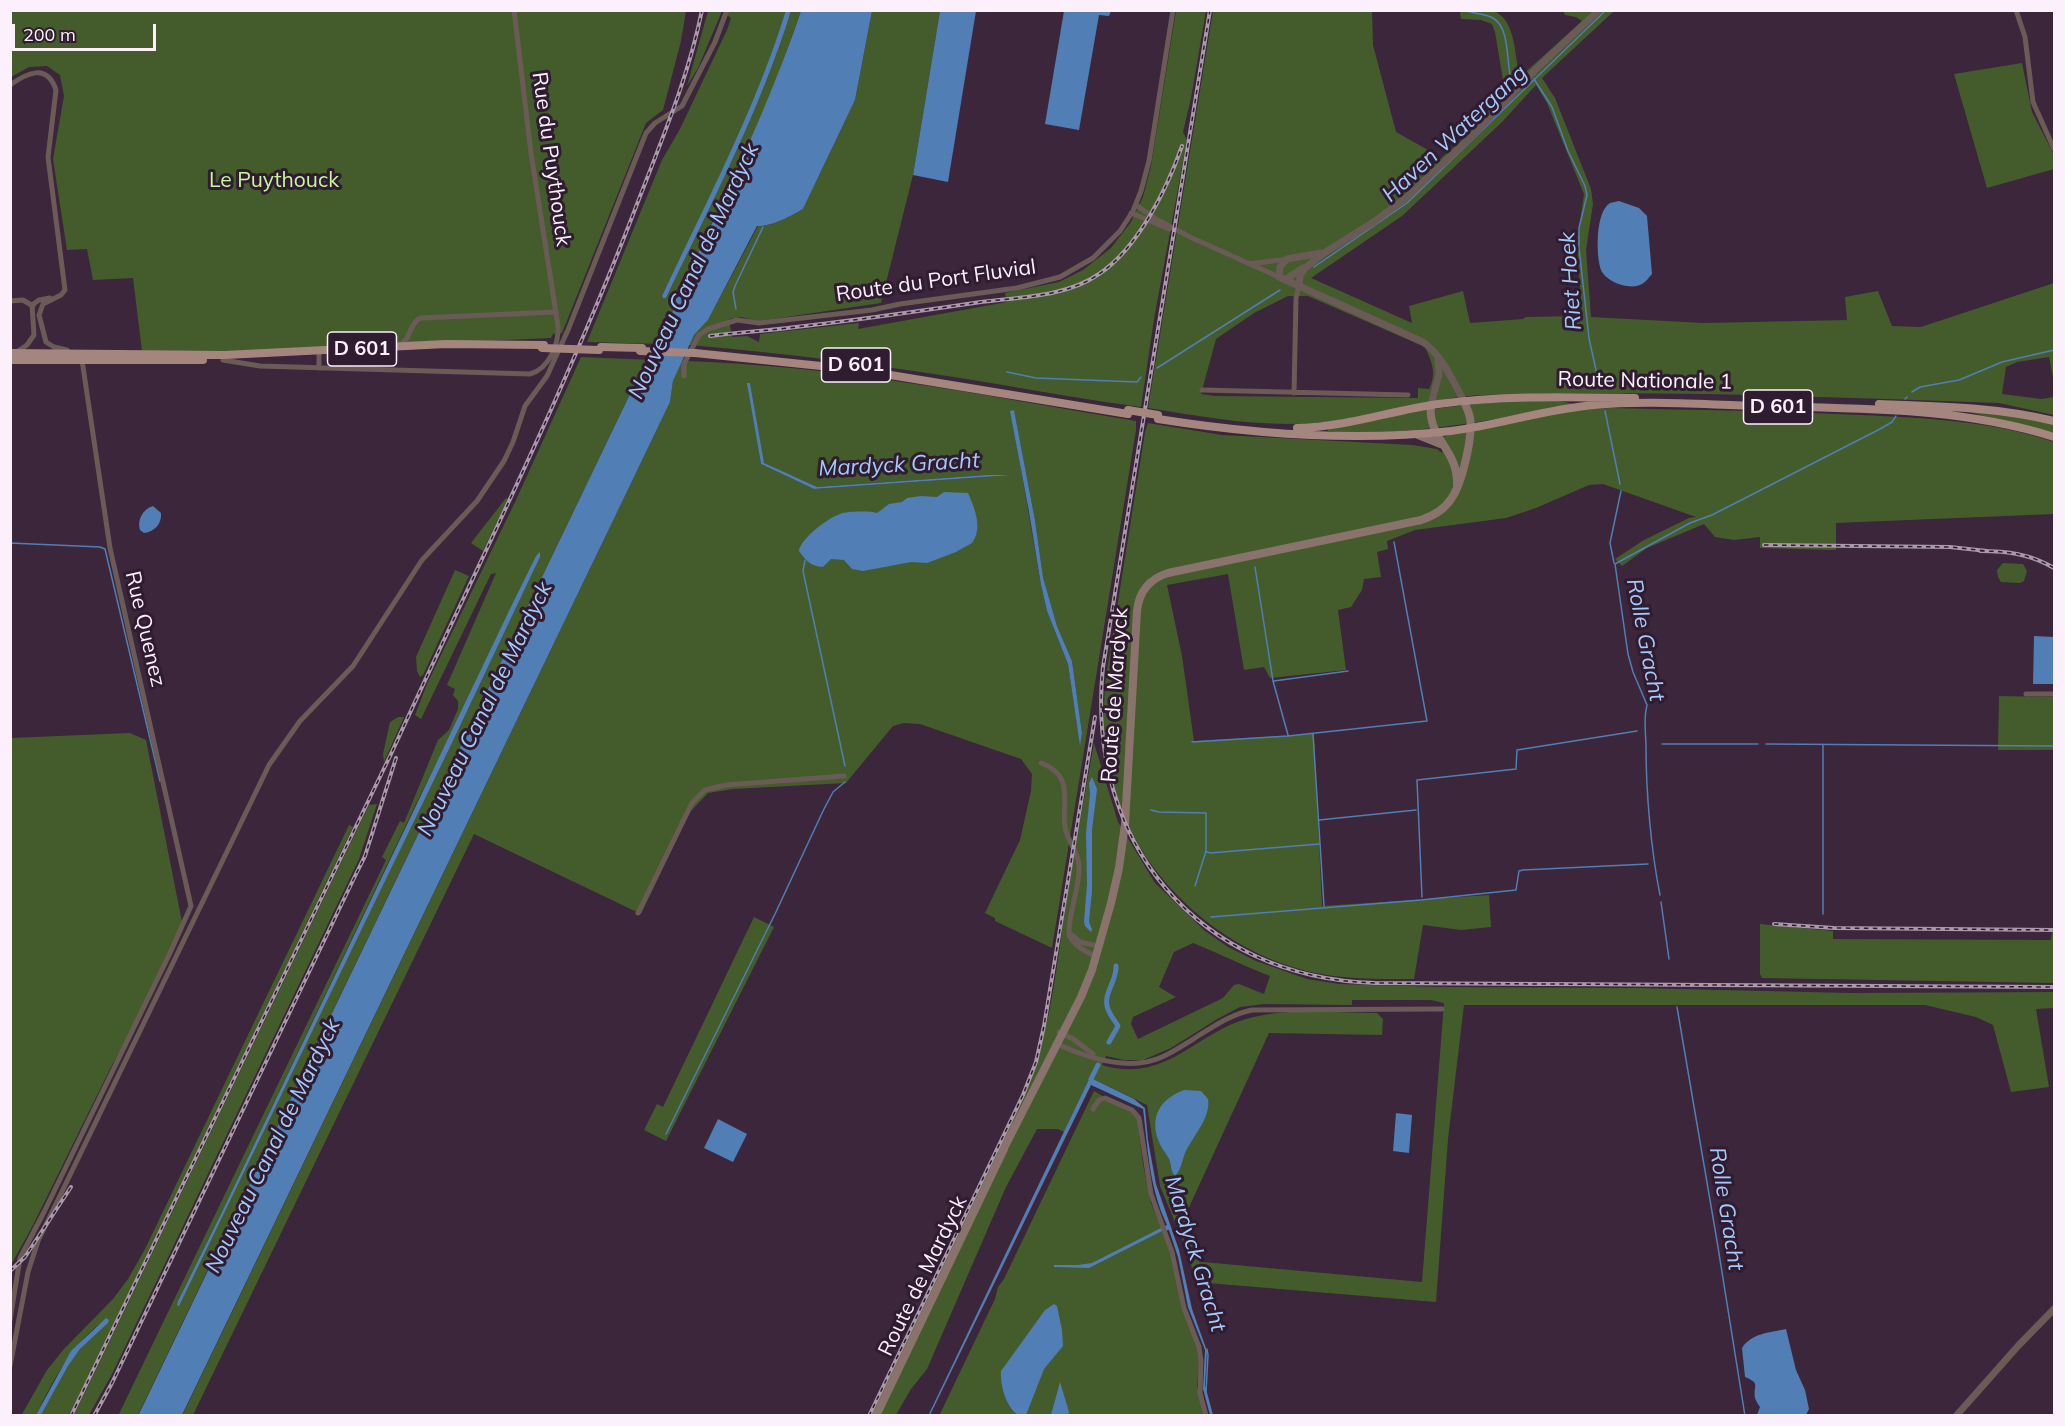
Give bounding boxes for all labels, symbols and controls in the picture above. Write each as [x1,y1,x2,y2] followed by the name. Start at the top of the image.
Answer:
[15,12,159,50] scale bar
[23,23,76,46] text: 200 m
[1377,60,1533,208] water label: Haven Watergang
[526,70,576,248] street label: Rue du Puythouck
[623,139,765,403] water label: Nouveau Canal de Mardyck
[209,168,339,194] park label: Le Puythouck
[1554,231,1588,331] water label: Riet Hoek
[834,254,1038,308] street label: Route du Port Fluvial
[328,332,397,366] road number: D 601
[822,348,890,382] road number: D 601
[1558,367,1732,395] street label: Route Nationale 1
[1744,390,1812,424] road number: D 601
[818,448,980,482] water label: Mardyck Gracht
[119,569,171,689] street label: Rue Quenez
[1620,576,1670,704] water label: Rolle Gracht
[412,578,558,840] water label: Nouveau Canal de Mardyck
[1096,607,1134,783] street label: Route de Mardyck
[200,1015,346,1277] water label: Nouveau Canal de Mardyck
[1703,1146,1749,1272] water label: Rolle Gracht
[1159,1173,1231,1335] water label: Mardyck Gracht
[873,1192,973,1360] street label: Route de Mardyck

